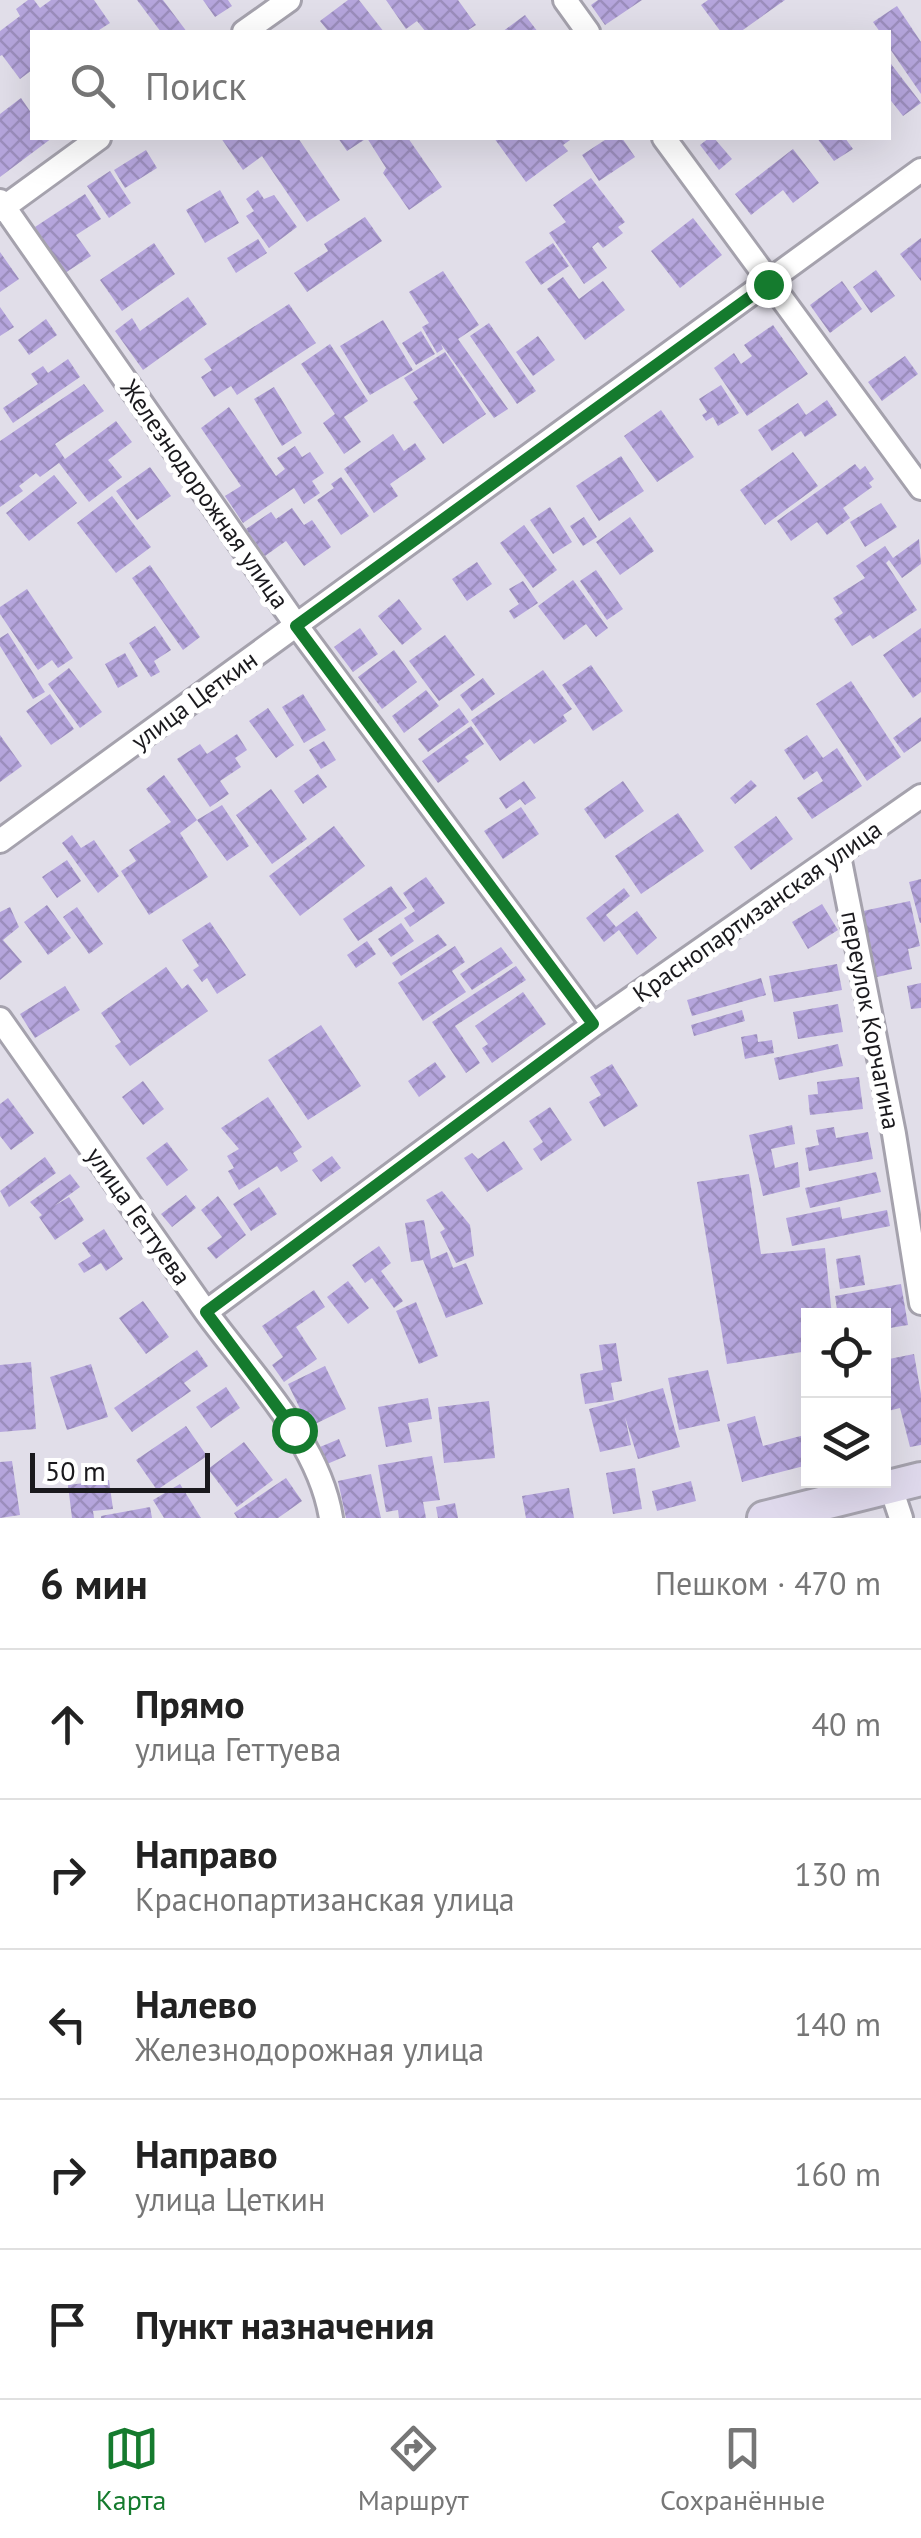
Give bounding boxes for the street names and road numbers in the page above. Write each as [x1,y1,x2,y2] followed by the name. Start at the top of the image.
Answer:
[113,372,296,615] street label: Железнодорожная улица
[124,643,264,757] street label: улица Цеткин
[626,813,888,1009] street label: Краснопартизанская улица
[834,908,908,1132] street label: переулок Корчагина
[80,1141,198,1291] street label: улица Геттуева

